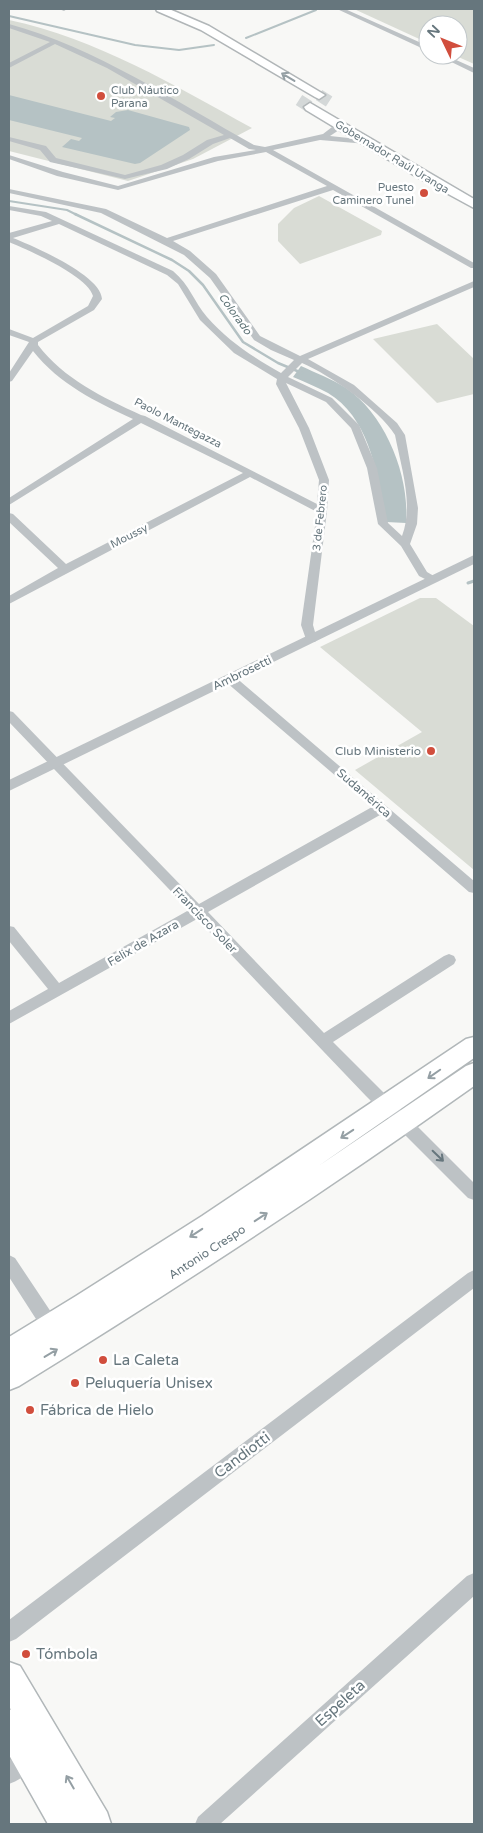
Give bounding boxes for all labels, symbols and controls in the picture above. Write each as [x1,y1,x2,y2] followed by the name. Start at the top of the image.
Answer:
[418,15,468,65] north arrow
[424,22,444,41] text: N
[282,71,296,81] one-way arrow
[111,84,179,110] place label: Club Náutico Parana
[95,90,107,102] marker: Club Náutico Parana
[333,118,451,196] street label: Gobernador Raúl Uranga
[332,181,414,207] place label: Puesto Caminero Tunel
[418,187,430,199] marker: Puesto Caminero Tunel
[216,291,255,338] water label: Colorado
[132,395,224,451] street label: Paolo Mantegazza
[310,484,330,552] street label: 3 de Febrero
[108,521,150,551] street label: Moussy
[210,653,274,693] street label: Ambrosetti
[335,744,421,758] place label: Club Ministerio
[425,745,437,757] marker: Club Ministerio
[334,766,394,820] street label: Sudamérica
[170,884,240,956] street label: Francisco Soler
[105,917,181,969] street label: Felix de Azara
[428,1069,442,1079] one-way arrow
[340,1129,354,1139] one-way arrow
[432,1150,444,1162] one-way arrow
[253,1212,267,1222] one-way arrow
[166,1222,248,1282] street label: Antonio Crespo
[190,1228,204,1238] one-way arrow
[43,1347,57,1357] one-way arrow
[113,1351,179,1369] place label: La Caleta
[97,1354,109,1366] marker: La Caleta
[85,1374,213,1392] place label: Peluquería Unisex
[69,1377,81,1389] marker: Peluquería Unisex
[40,1401,154,1419] place label: Fábrica de Hielo
[24,1404,36,1416] marker: Fábrica de Hielo
[210,1428,274,1482] street label: Candiotti
[36,1645,98,1663] place label: Tómbola
[20,1648,32,1660] marker: Tómbola
[311,1676,369,1730] street label: Espeleta
[65,1775,75,1790] one-way arrow

